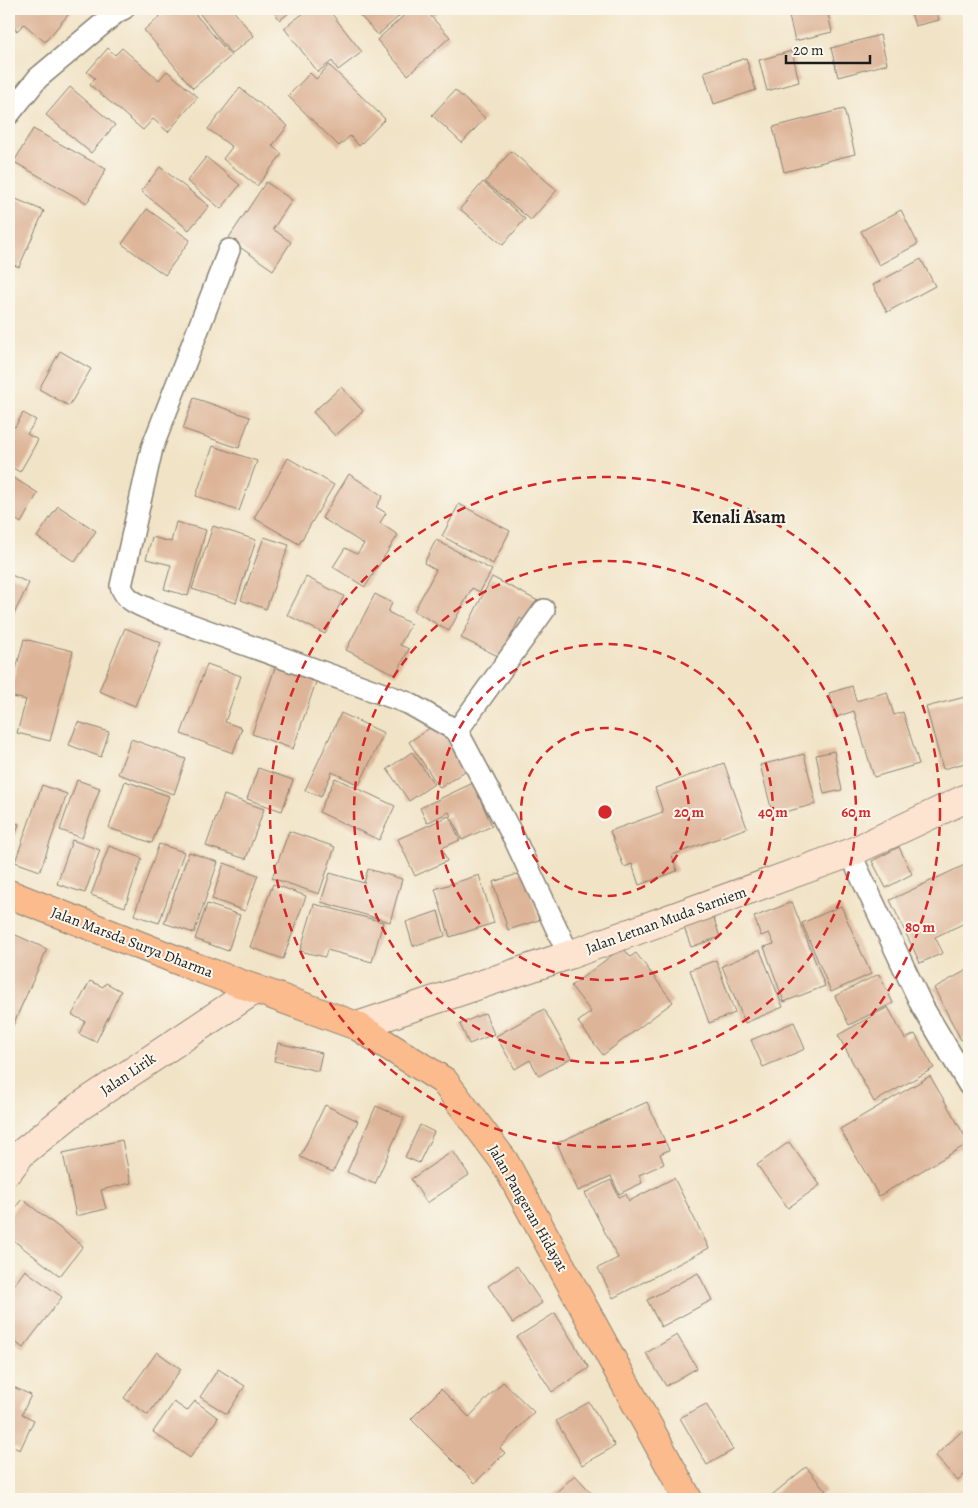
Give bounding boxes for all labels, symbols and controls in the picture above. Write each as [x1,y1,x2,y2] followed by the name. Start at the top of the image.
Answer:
[786,32,869,64] scale bar
[793,40,824,60] text: 20 m
[692,505,786,529] district label: Kenali Asam
[674,802,704,822] text: 20 m
[758,802,788,822] text: 40 m
[841,802,871,822] text: 60 m
[596,803,614,821] centre of rings
[583,881,750,958] street label: Jalan Letnan Muda Sarniem
[48,902,216,982] street label: Jalan Marsda Surya Dharma
[905,917,935,937] text: 80 m
[96,1048,160,1100] street label: Jalan Lirik
[484,1141,572,1275] street label: Jalan Pangeran Hidayat

